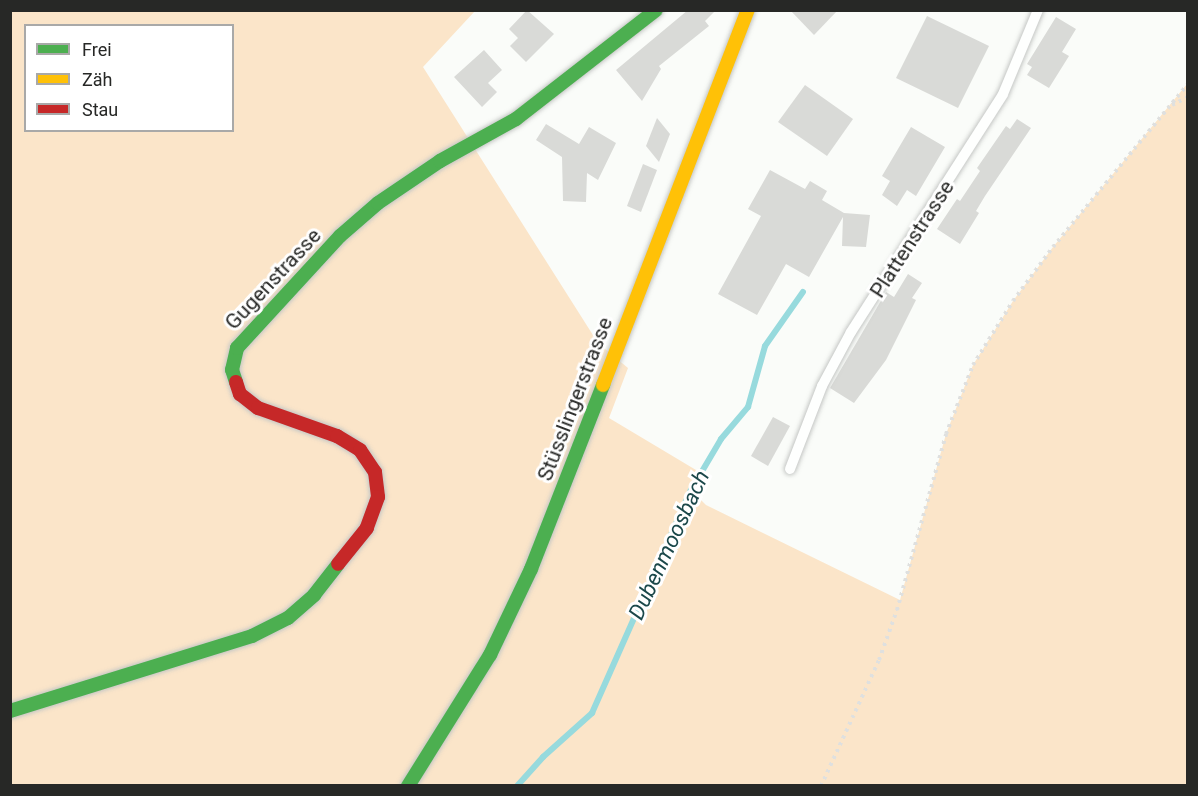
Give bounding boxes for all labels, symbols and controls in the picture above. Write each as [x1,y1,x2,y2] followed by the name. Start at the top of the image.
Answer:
[24,24,234,132] legend
[82,39,112,60] text: Frei
[82,69,113,90] text: Zäh
[82,99,118,120] text: Stau
[865,176,959,302] street label: Plattenstrasse
[220,223,326,335] street label: Gugenstrasse
[532,314,618,484] street label: Stüsslingerstrasse
[623,466,715,624] water label: Dubenmoosbach

